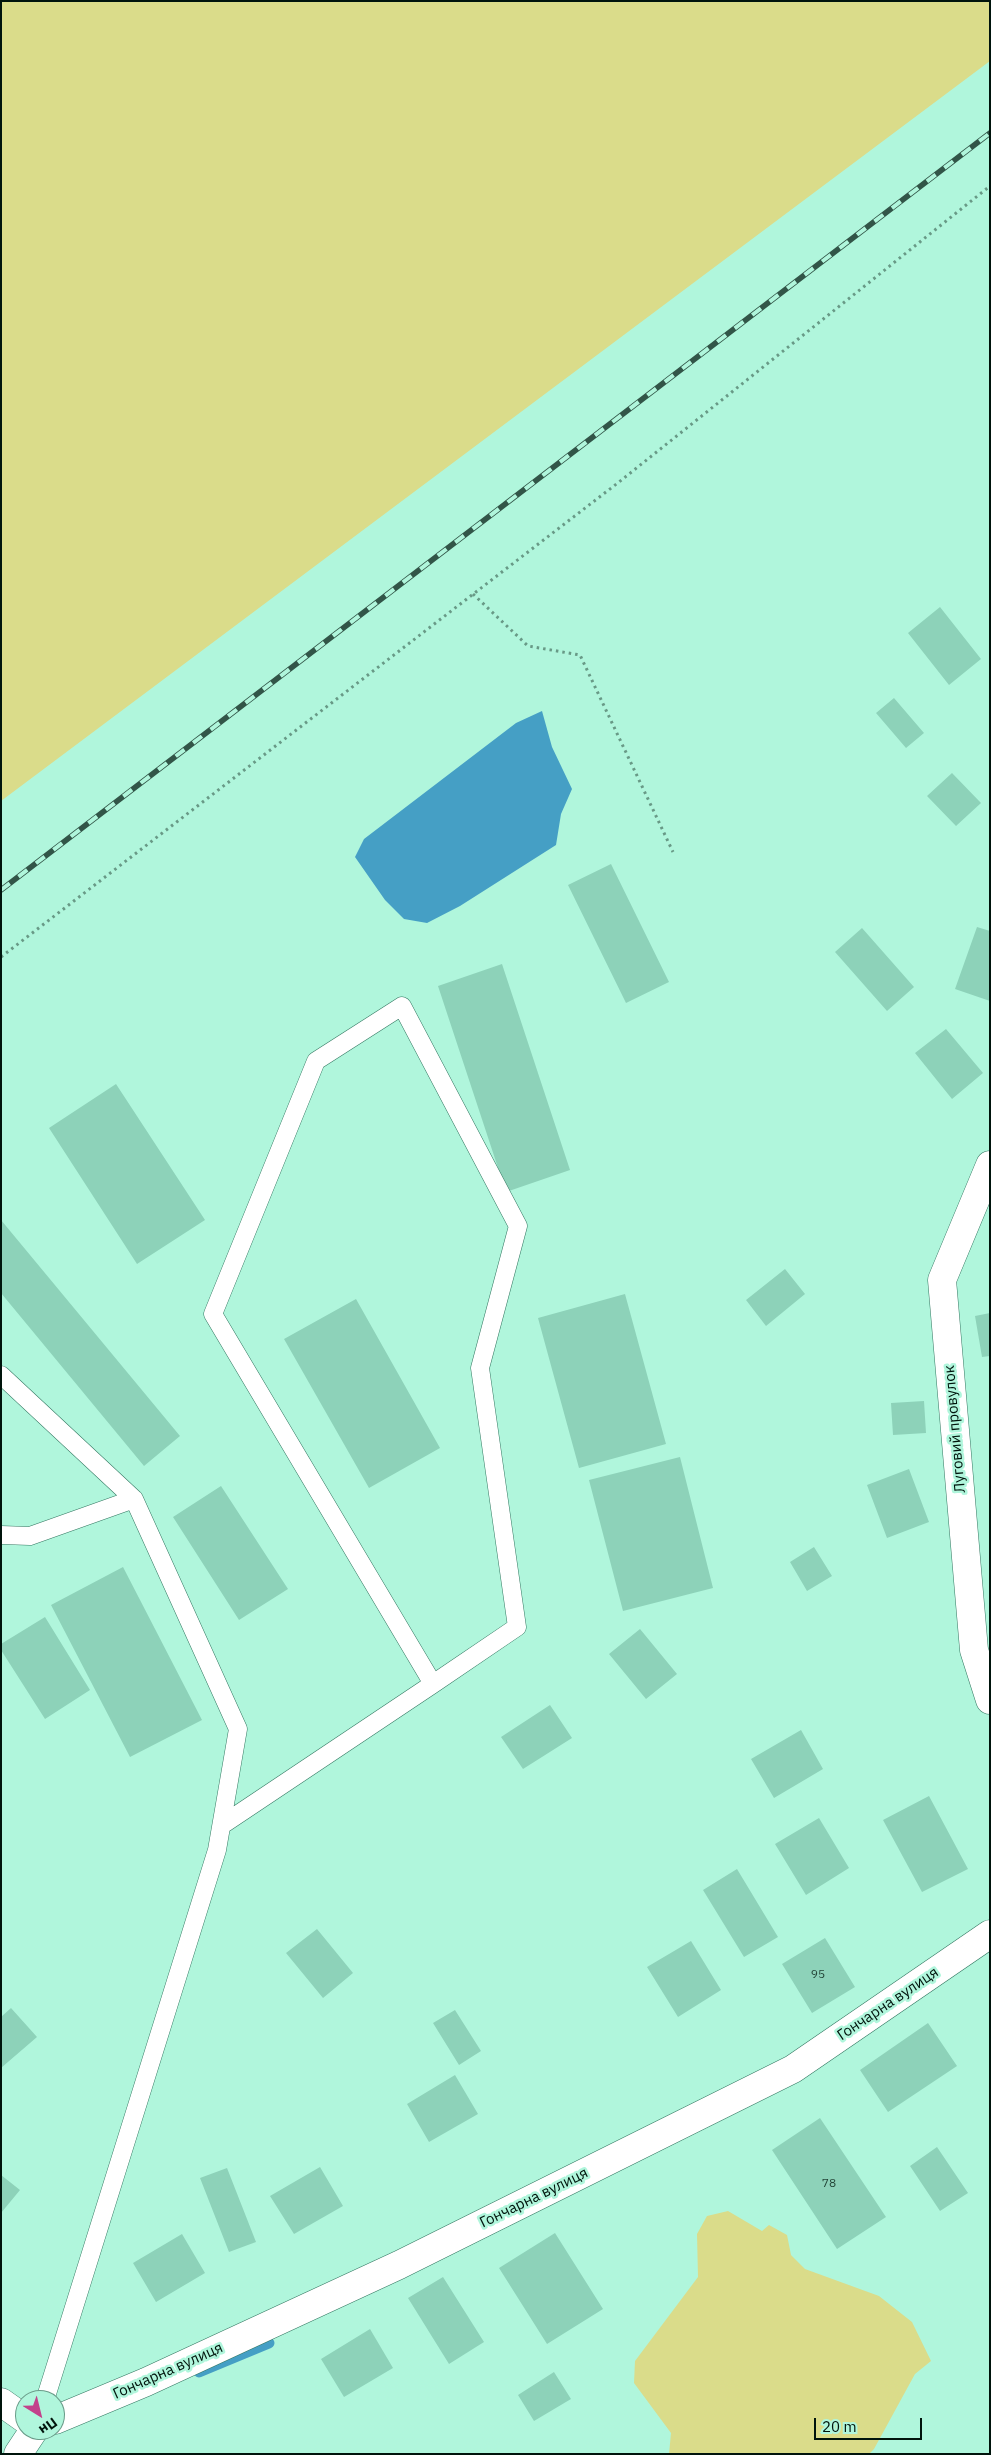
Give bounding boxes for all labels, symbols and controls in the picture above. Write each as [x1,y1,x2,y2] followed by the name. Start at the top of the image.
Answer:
[940,1364,970,1494] street label: Луговий провулок
[834,1963,942,2045] street label: Гончарна вулиця
[811,1968,825,1982] house number: 95
[477,2164,591,2232] street label: Гончарна вулиця
[822,2177,836,2191] house number: 78
[110,2339,226,2403] street label: Гончарна вулиця
[15,2390,65,2440] north arrow
[816,2408,924,2440] scale bar
[35,2414,61,2439] text: Пн
[822,2417,857,2436] text: 20 m

